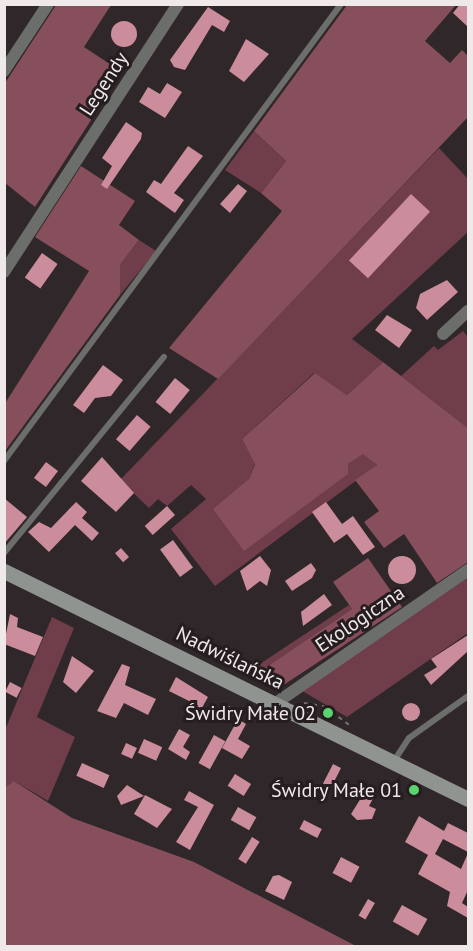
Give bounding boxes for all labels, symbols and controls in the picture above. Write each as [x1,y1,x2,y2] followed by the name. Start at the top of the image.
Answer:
[75,48,133,120] street label: Legendy
[311,581,409,657] street label: Ekologiczna
[172,622,288,694] street label: Nadwiślańska
[184,701,316,725] place label: Świdry Małe 02
[321,706,335,720] marker: Świdry Małe 02
[270,778,402,802] place label: Świdry Małe 01
[407,783,421,797] marker: Świdry Małe 01

